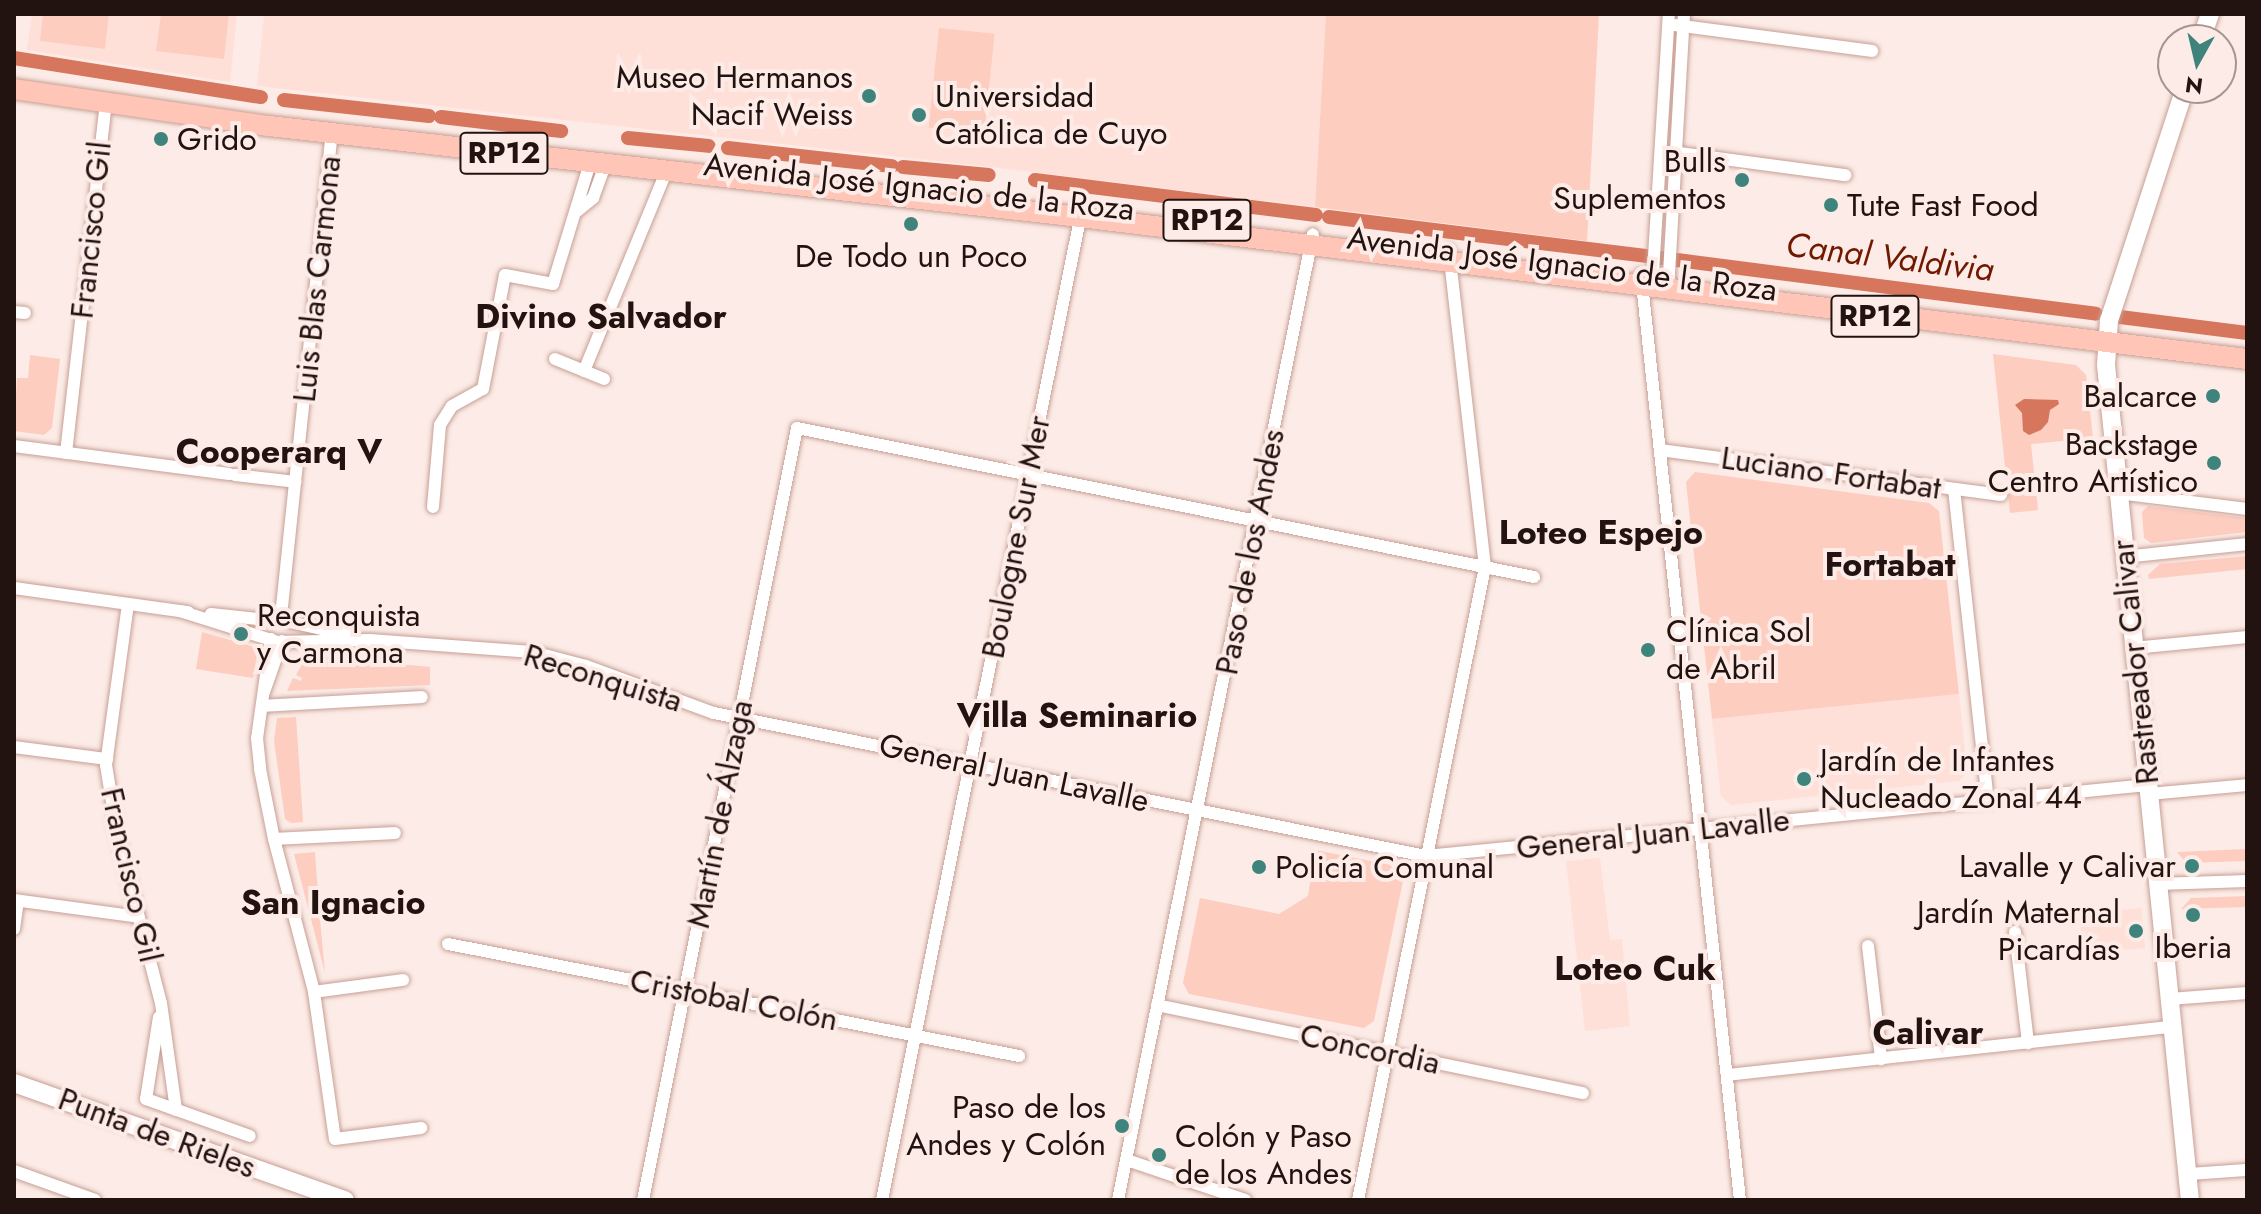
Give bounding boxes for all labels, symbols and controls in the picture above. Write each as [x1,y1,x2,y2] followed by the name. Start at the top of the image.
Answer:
[2157,24,2237,104] north arrow
[616,59,853,134] place label: Museo Hermanos Nacif Weiss
[2183,69,2205,103] text: N
[935,78,1168,153] place label: Universidad Católica de Cuyo
[860,87,878,105] marker: Museo Hermanos Nacif Weiss
[910,106,928,124] marker: Universidad Católica de Cuyo
[177,120,257,158] place label: Grido
[458,127,550,179] road number: RP12
[152,130,170,148] marker: Grido
[63,140,119,320] street label: Francisco Gil
[1553,143,1726,218] place label: Bulls Suplementos
[702,145,1136,229] street label: Avenida José Ignacio de la Roza
[285,154,349,404] street label: Luis Blas Carmona
[1733,171,1751,189] marker: Bulls Suplementos
[1847,186,2039,224] place label: Tute Fast Food
[1161,194,1253,246] road number: RP12
[1822,196,1840,214] marker: Tute Fast Food
[902,215,920,233] marker: De Todo un Poco
[1345,219,1779,309] street label: Avenida José Ignacio de la Roza
[1784,224,1996,290] water label: Canal Valdivia
[795,237,1027,275] place label: De Todo un Poco
[1829,290,1921,342] road number: RP12
[475,297,727,337] district label: Divino Salvador
[2083,377,2197,415] place label: Balcarce
[2204,387,2222,405] marker: Balcarce
[974,412,1058,662] street label: Boulogne Sur Mer
[1207,426,1293,678] street label: Paso de los Andes
[1988,426,2198,501] place label: Backstage Centro Artístico
[176,432,382,472] district label: Cooperarq V
[1719,439,1943,507] street label: Luciano Fortabat
[2205,454,2223,472] marker: Backstage Centro Artístico
[1499,513,1703,553] district label: Loteo Espejo
[2103,538,2167,786] street label: Rastreador Calivar
[1824,545,1956,585] district label: Fortabat
[257,597,420,672] place label: Reconquista y Carmona
[1666,613,1811,688] place label: Clínica Sol de Abril
[232,625,250,643] marker: Reconquista y Carmona
[519,636,687,720] street label: Reconquista
[1637,639,1659,661] marker: Clínica Sol de Abril
[957,696,1197,736] district label: Villa Seminario
[679,697,761,931] street label: Martín de Álzaga
[876,726,1152,820] street label: General Juan Lavalle
[1820,742,2082,817] place label: Jardín de Infantes Nucleado Zonal 44
[1795,770,1813,788] marker: Jardín de Infantes Nucleado Zonal 44
[92,784,170,966] street label: Francisco Gil
[1515,801,1791,867] street label: General Juan Lavalle
[1959,847,2176,885] place label: Lavalle y Calivar
[1275,848,1494,886] place label: Policía Comunal
[2183,857,2201,875] marker: Lavalle y Calivar
[1250,858,1268,876] marker: Policía Comunal
[240,883,426,923] district label: San Ignacio
[1917,894,2120,969] place label: Jardín Maternal Picardías
[2184,906,2202,924] marker: Iberia
[2127,922,2145,940] marker: Jardín Maternal Picardías
[2154,928,2232,966] place label: Iberia
[1554,949,1716,989] district label: Loteo Cuk
[627,961,841,1039] street label: Cristobal Colón
[1873,1013,1983,1053] district label: Calivar
[1297,1015,1443,1083] street label: Concordia
[53,1080,261,1186] street label: Punta de Rieles
[906,1089,1106,1164] place label: Paso de los Andes y Colón
[1113,1117,1131,1135] marker: Paso de los Andes y Colón
[1175,1118,1352,1193] place label: Colón y Paso de los Andes
[1150,1146,1168,1164] marker: Colón y Paso de los Andes

